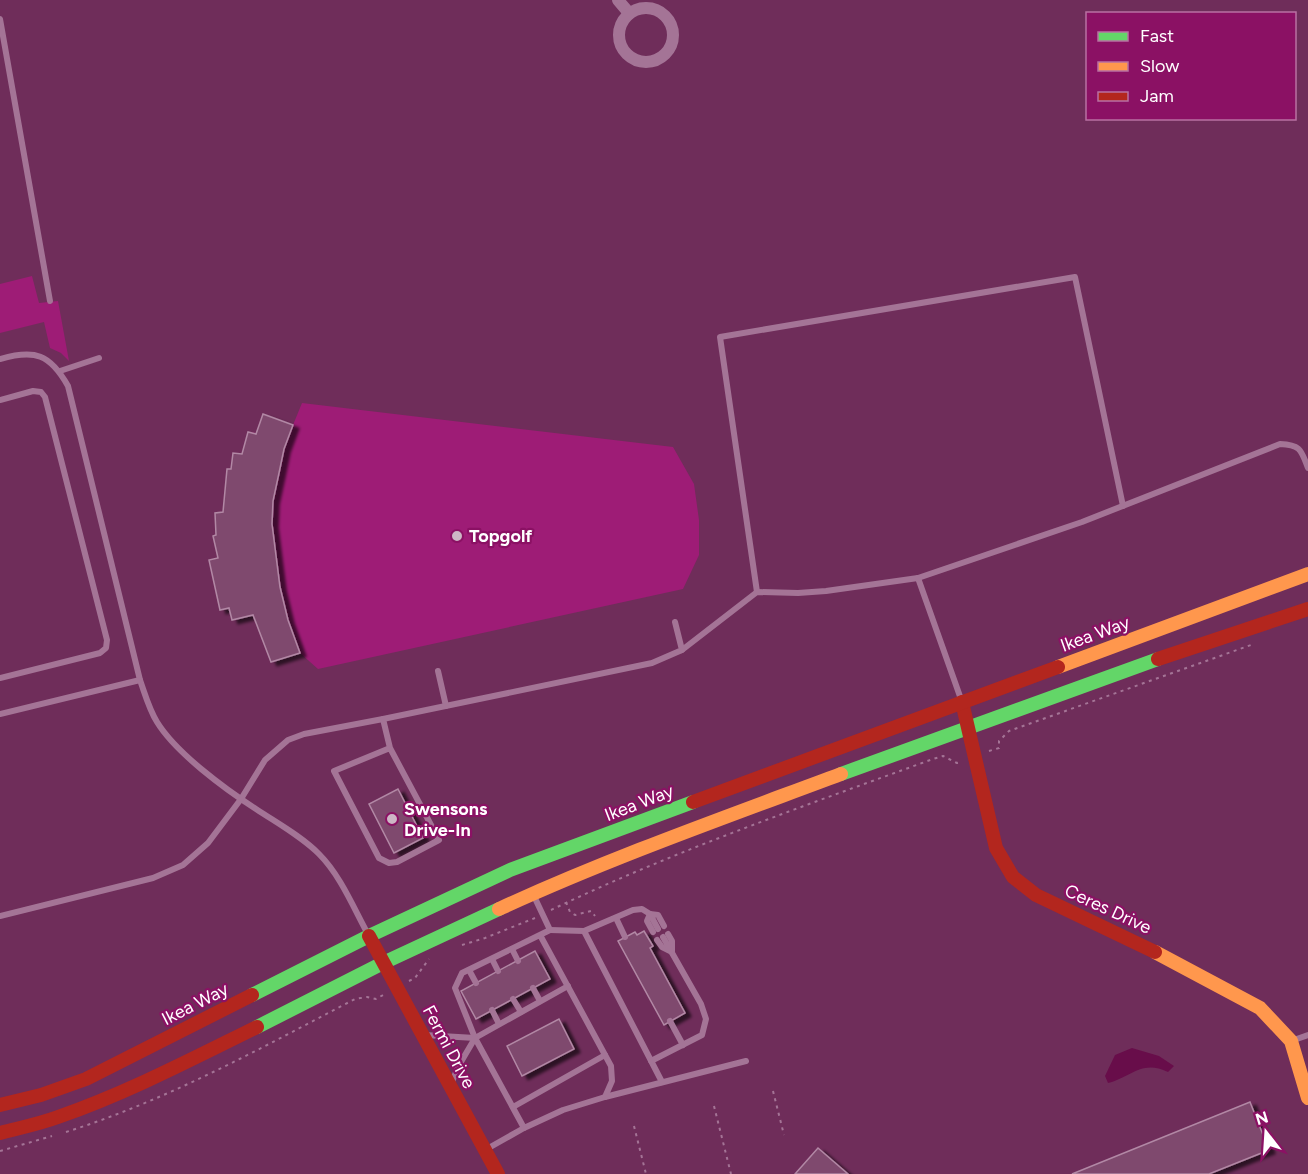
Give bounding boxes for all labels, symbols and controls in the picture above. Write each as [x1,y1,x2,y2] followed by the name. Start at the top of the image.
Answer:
[1086,12,1296,120] legend
[1140,25,1174,47] text: Fast
[1140,55,1179,77] text: Slow
[1140,85,1174,107] text: Jam
[469,525,533,547] place label: Topgolf
[450,529,464,543] marker: Topgolf
[1057,611,1133,657] street label: Ikea Way
[601,780,677,826] street label: Ikea Way
[404,798,488,841] place label: Swensons Drive-In
[385,812,399,826] marker: Swensons Drive-In
[1061,879,1155,939] street label: Ceres Drive
[158,978,233,1030] street label: Ikea Way
[418,1002,480,1093] street label: Fermi Drive
[1236,1102,1296,1162] north arrow
[1253,1107,1270,1129] text: N

